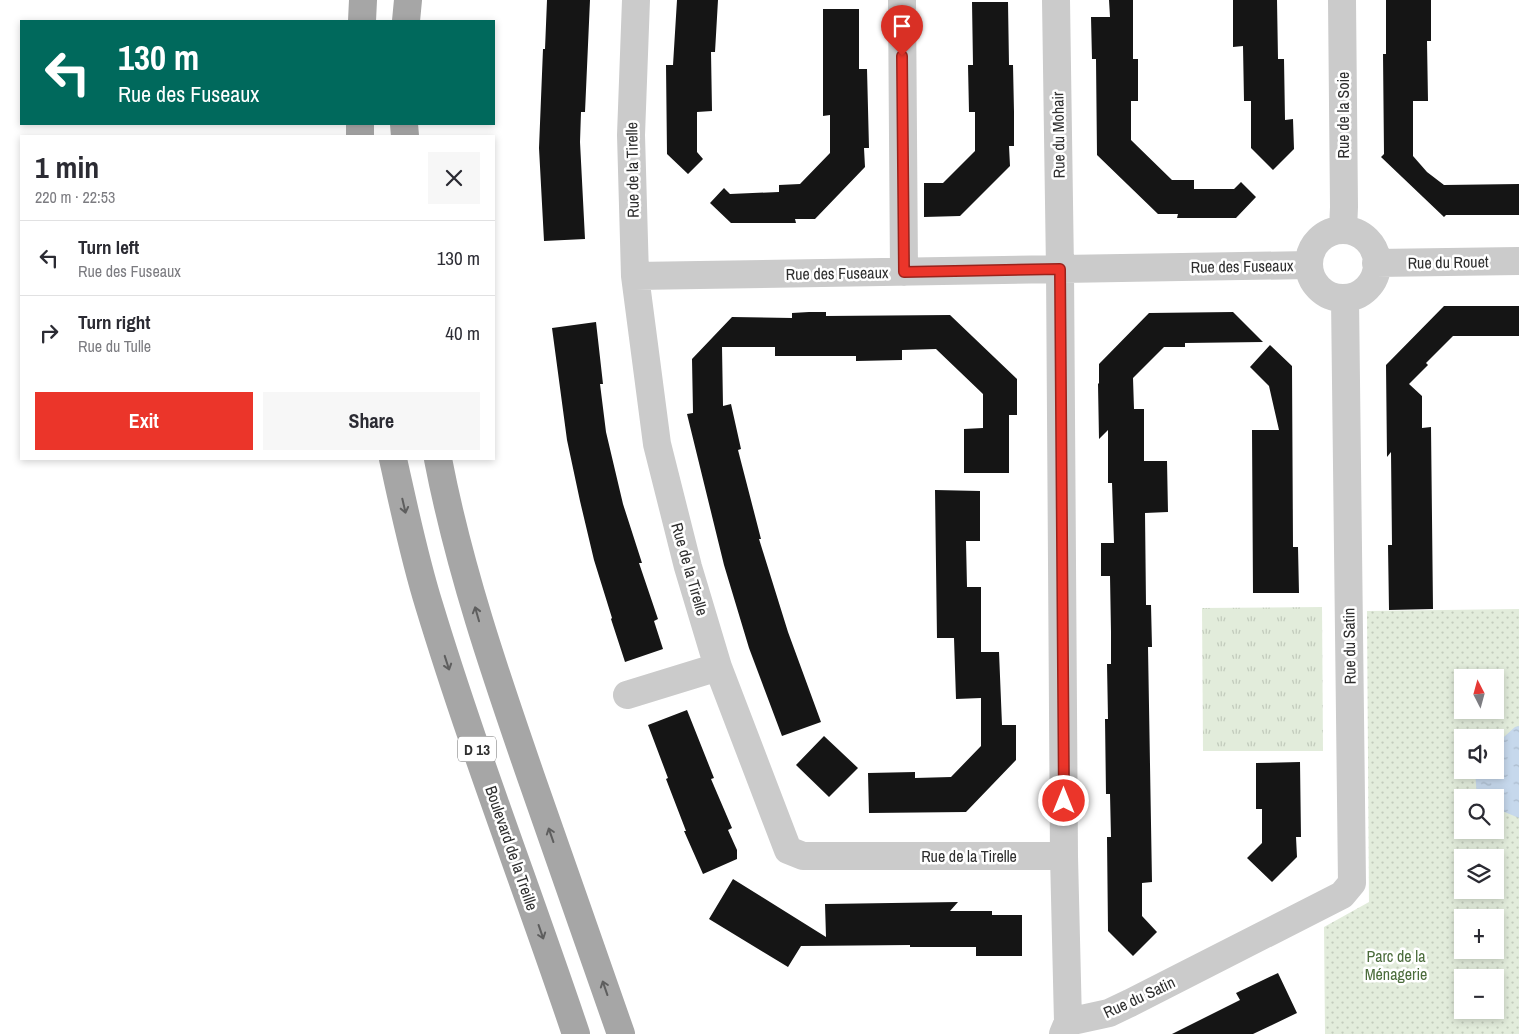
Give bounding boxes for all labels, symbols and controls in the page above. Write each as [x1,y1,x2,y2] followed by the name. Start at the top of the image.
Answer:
[881,5,923,56] pin
[888,12,916,40] icon: arrive
[118,34,199,81] text: 130 m
[35,40,100,105] icon: left
[1332,72,1354,158] street label: Rue de la Soie
[118,79,259,109] text: Rue des Fuseaux
[1046,91,1070,179] street label: Rue du Mohair
[620,122,644,218] street label: Rue de la Tirelle
[35,147,99,187] text: 1 min
[428,152,480,204] button: close
[35,186,115,208] text: 220 m · 22:53
[78,234,139,260] text: Turn left
[35,244,63,272] icon: left
[437,245,480,271] text: 130 m
[1407,250,1489,274] street label: Rue du Rouet
[1190,254,1294,278] street label: Rue des Fuseaux
[78,260,181,282] text: Rue des Fuseaux
[785,261,889,285] street label: Rue des Fuseaux
[78,309,150,335] text: Turn right
[35,319,63,347] icon: right
[445,320,480,346] text: 40 m
[78,335,151,357] text: Rue du Tulle
[35,392,253,450] button: Exit
[263,392,480,450] button: Share
[400,498,409,514] one-way arrow
[666,520,714,618] street label: Rue de la Tirelle
[472,607,482,623] one-way arrow
[1337,608,1361,684] street label: Rue du Satin
[443,654,453,670] one-way arrow
[1454,669,1504,719] north arrow
[1454,669,1504,1019] map controls
[1454,729,1504,779] button: sound
[458,736,496,762] road number: D 13
[1037,774,1089,826] position arrow
[480,783,544,913] street label: Boulevard de la Treille
[1454,789,1504,839] button: search
[546,827,555,843] one-way arrow
[921,845,1017,867] street label: Rue de la Tirelle
[1454,849,1504,899] button: layers
[1454,909,1504,959] button: +
[537,924,546,939] one-way arrow
[1365,945,1427,985] park label: Parc de la Ménagerie
[1454,969,1504,1019] button: −
[1100,971,1178,1023] street label: Rue du Satin
[600,981,609,996] one-way arrow

